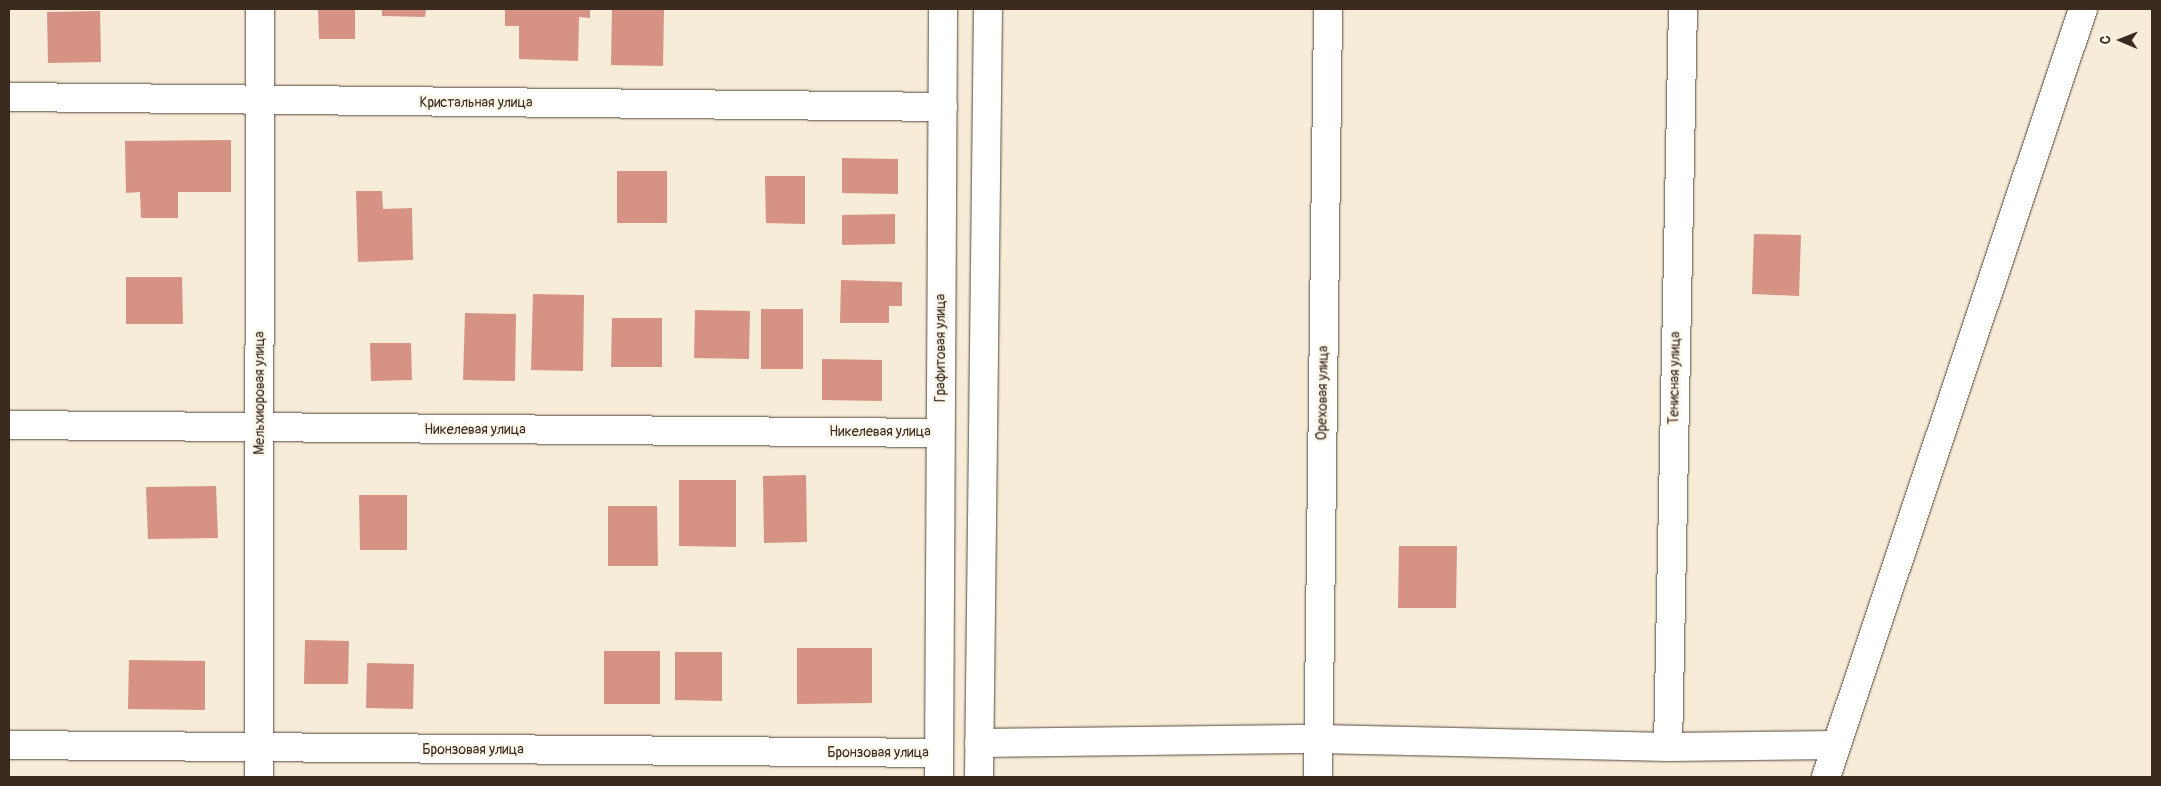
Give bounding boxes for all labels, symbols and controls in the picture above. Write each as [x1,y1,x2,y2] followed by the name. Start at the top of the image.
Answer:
[2096,15,2146,65] north arrow
[2097,35,2114,44] text: С
[419,95,533,111] street label: Кристальная улица
[933,294,949,402] street label: Графитовая улица
[252,331,268,455] street label: Мельхиоровая улица
[1666,331,1684,425] street label: Тенисная улица
[1314,345,1332,441] street label: Ореховая улица
[424,422,526,438] street label: Никелевая улица
[829,424,931,440] street label: Никелевая улица
[422,742,524,758] street label: Бронзовая улица
[827,745,929,761] street label: Бронзовая улица

